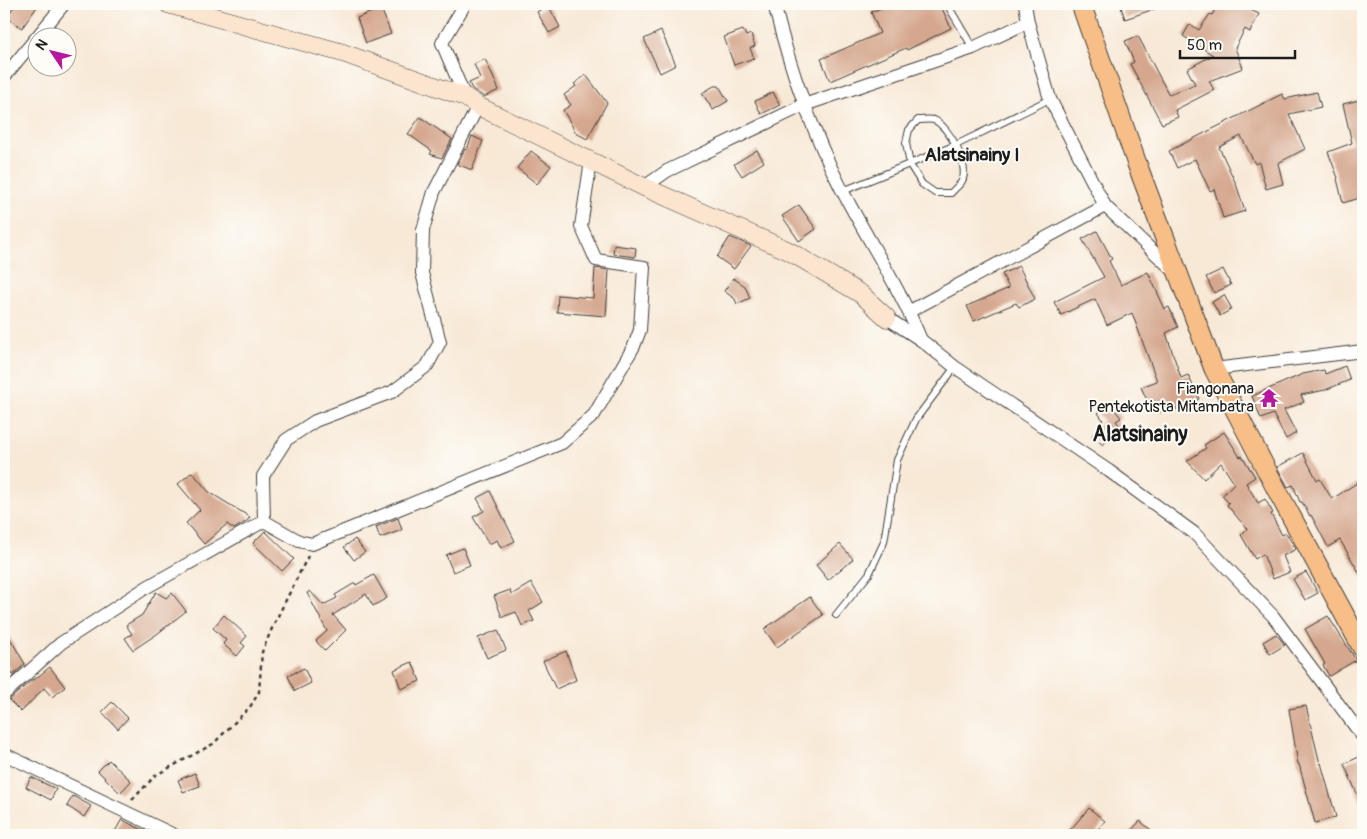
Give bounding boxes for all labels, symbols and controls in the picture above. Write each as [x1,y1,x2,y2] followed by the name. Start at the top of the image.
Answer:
[28,28,78,78] north arrow
[1180,28,1294,60] scale bar
[32,36,51,54] text: N
[1187,36,1222,55] text: 50 m
[924,143,1020,167] district label: Alatsinainy I
[1088,379,1254,417] place label: Fiangonana Pentekotista Mitambatra
[1258,387,1280,409] temple icon: Fiangonana Pentekotista Mitambatra
[1093,421,1187,448] district label: Alatsinainy

